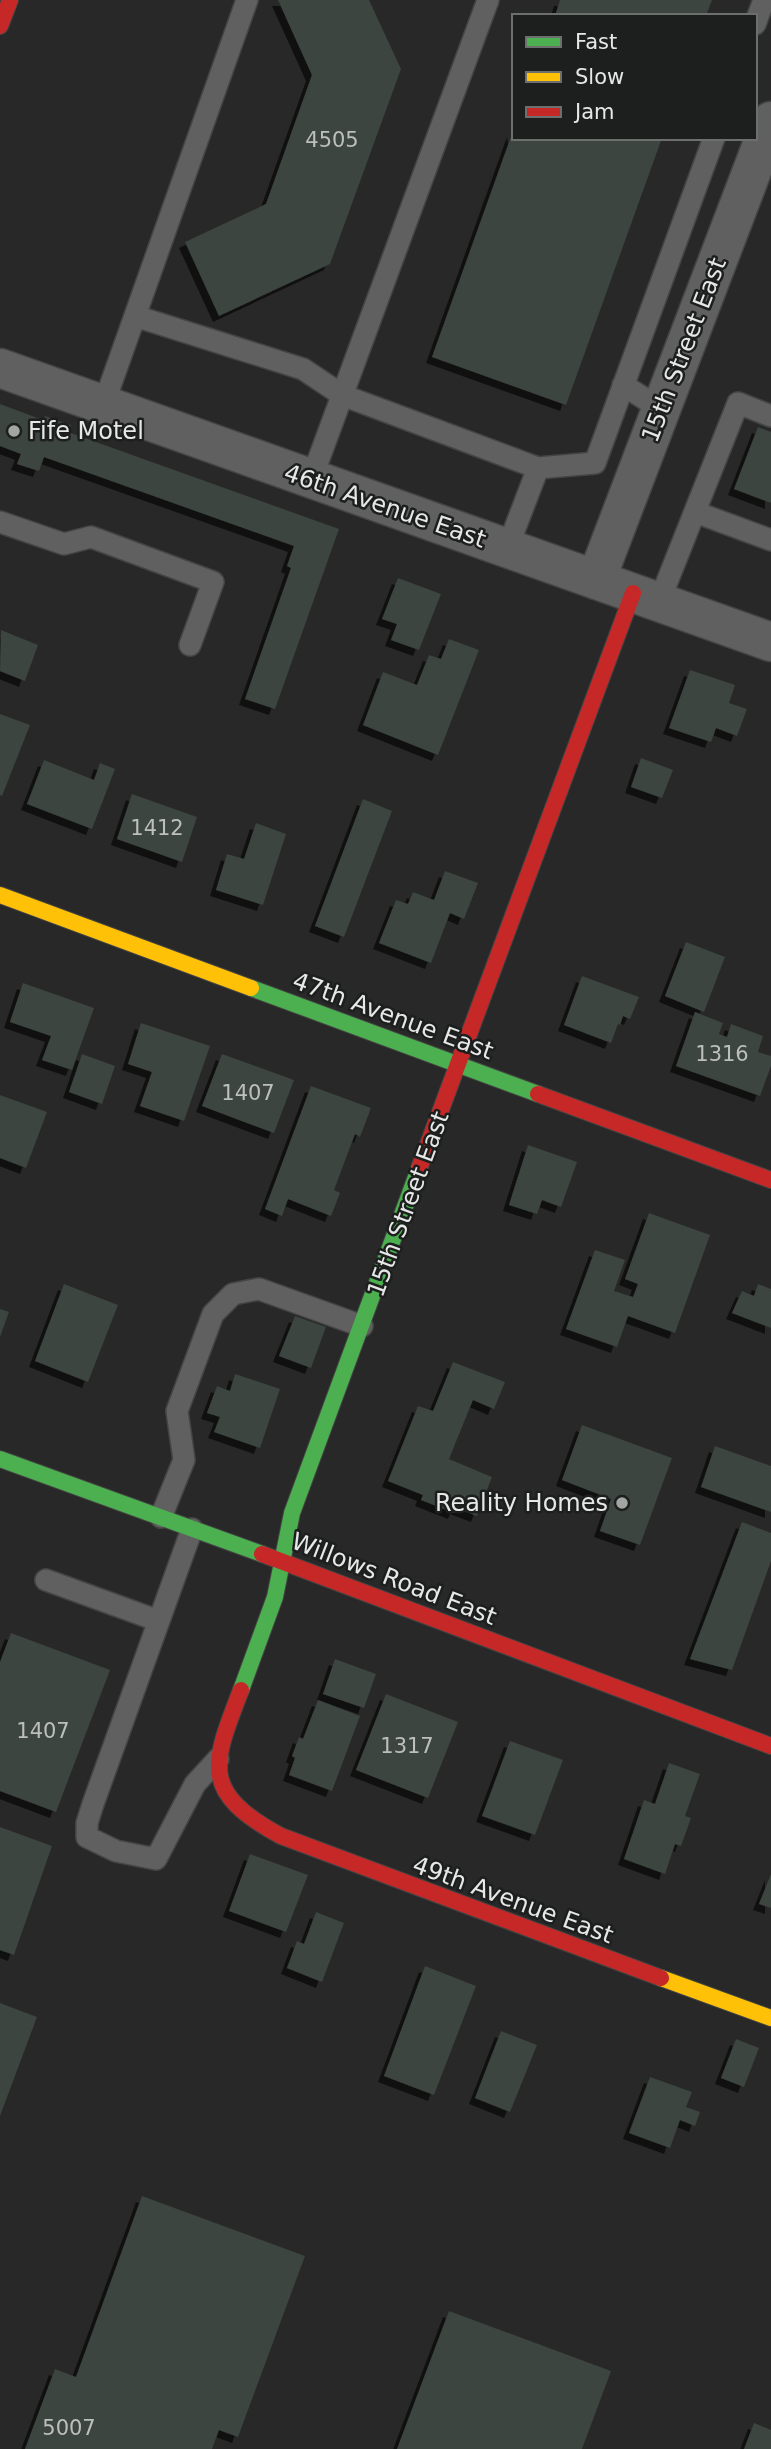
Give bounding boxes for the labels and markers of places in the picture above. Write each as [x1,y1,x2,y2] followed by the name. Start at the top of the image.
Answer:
[28,417,144,445] place label: Fife Motel
[6,423,22,439] marker: Fife Motel
[435,1489,608,1517] place label: Reality Homes
[614,1495,630,1511] marker: Reality Homes

